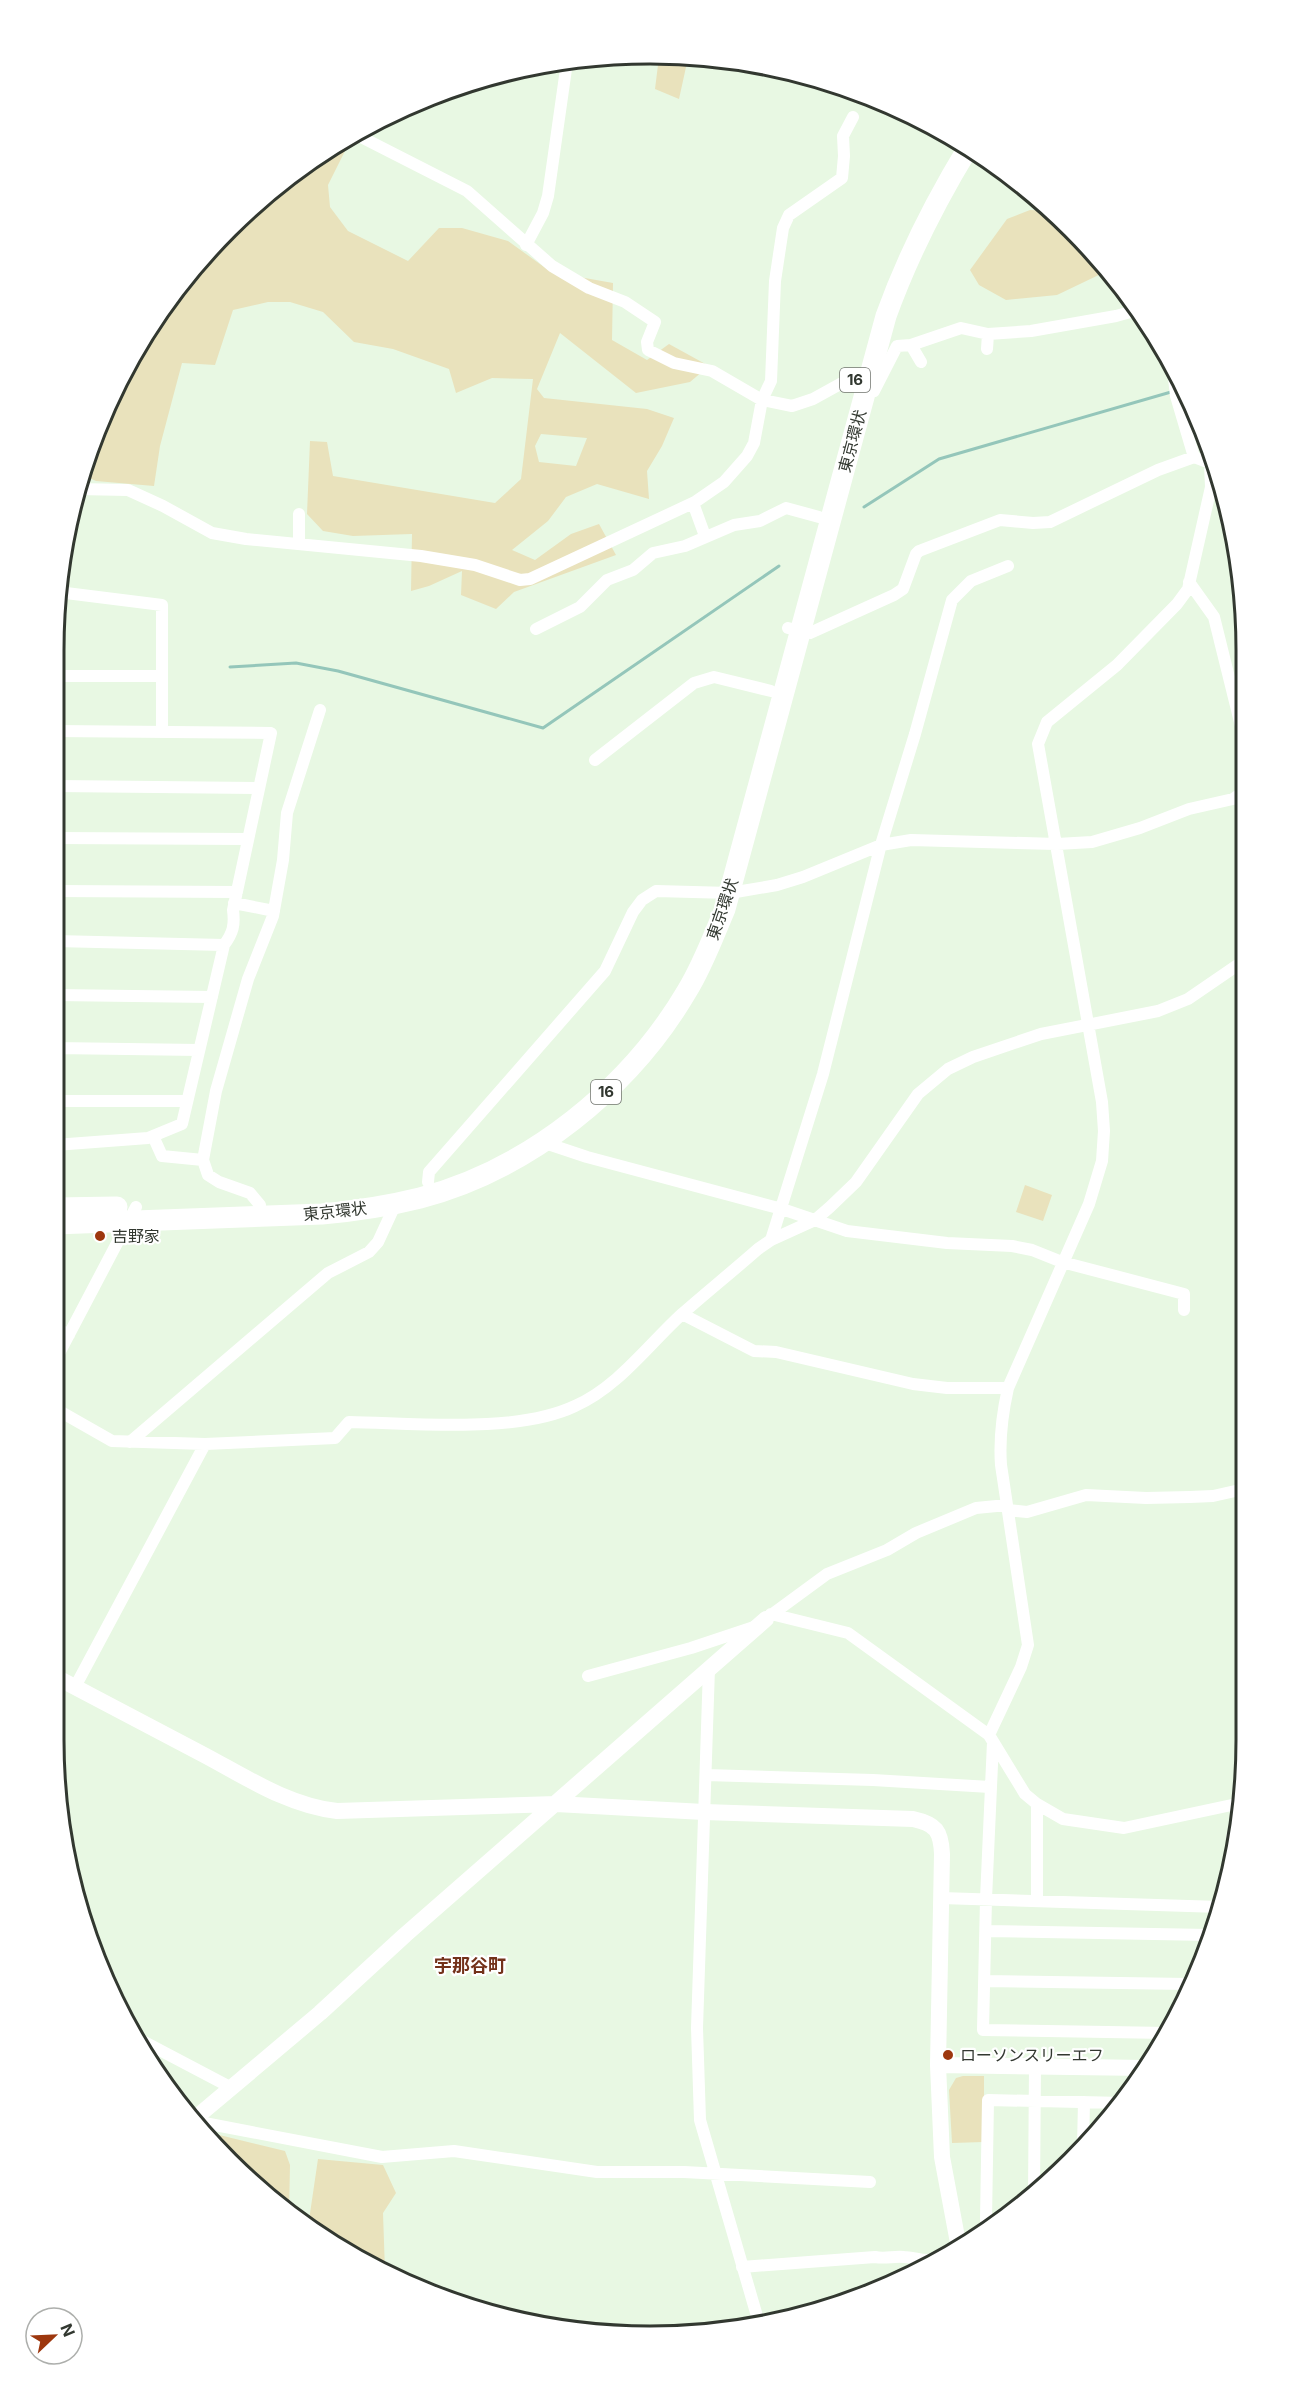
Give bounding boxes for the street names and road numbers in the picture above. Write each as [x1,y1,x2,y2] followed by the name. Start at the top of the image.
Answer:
[840,368,870,392] road number: 16
[834,407,870,475] street label: 東京環状
[702,875,742,943] street label: 東京環状
[591,1080,621,1104] road number: 16
[302,1198,368,1224] street label: 東京環状

